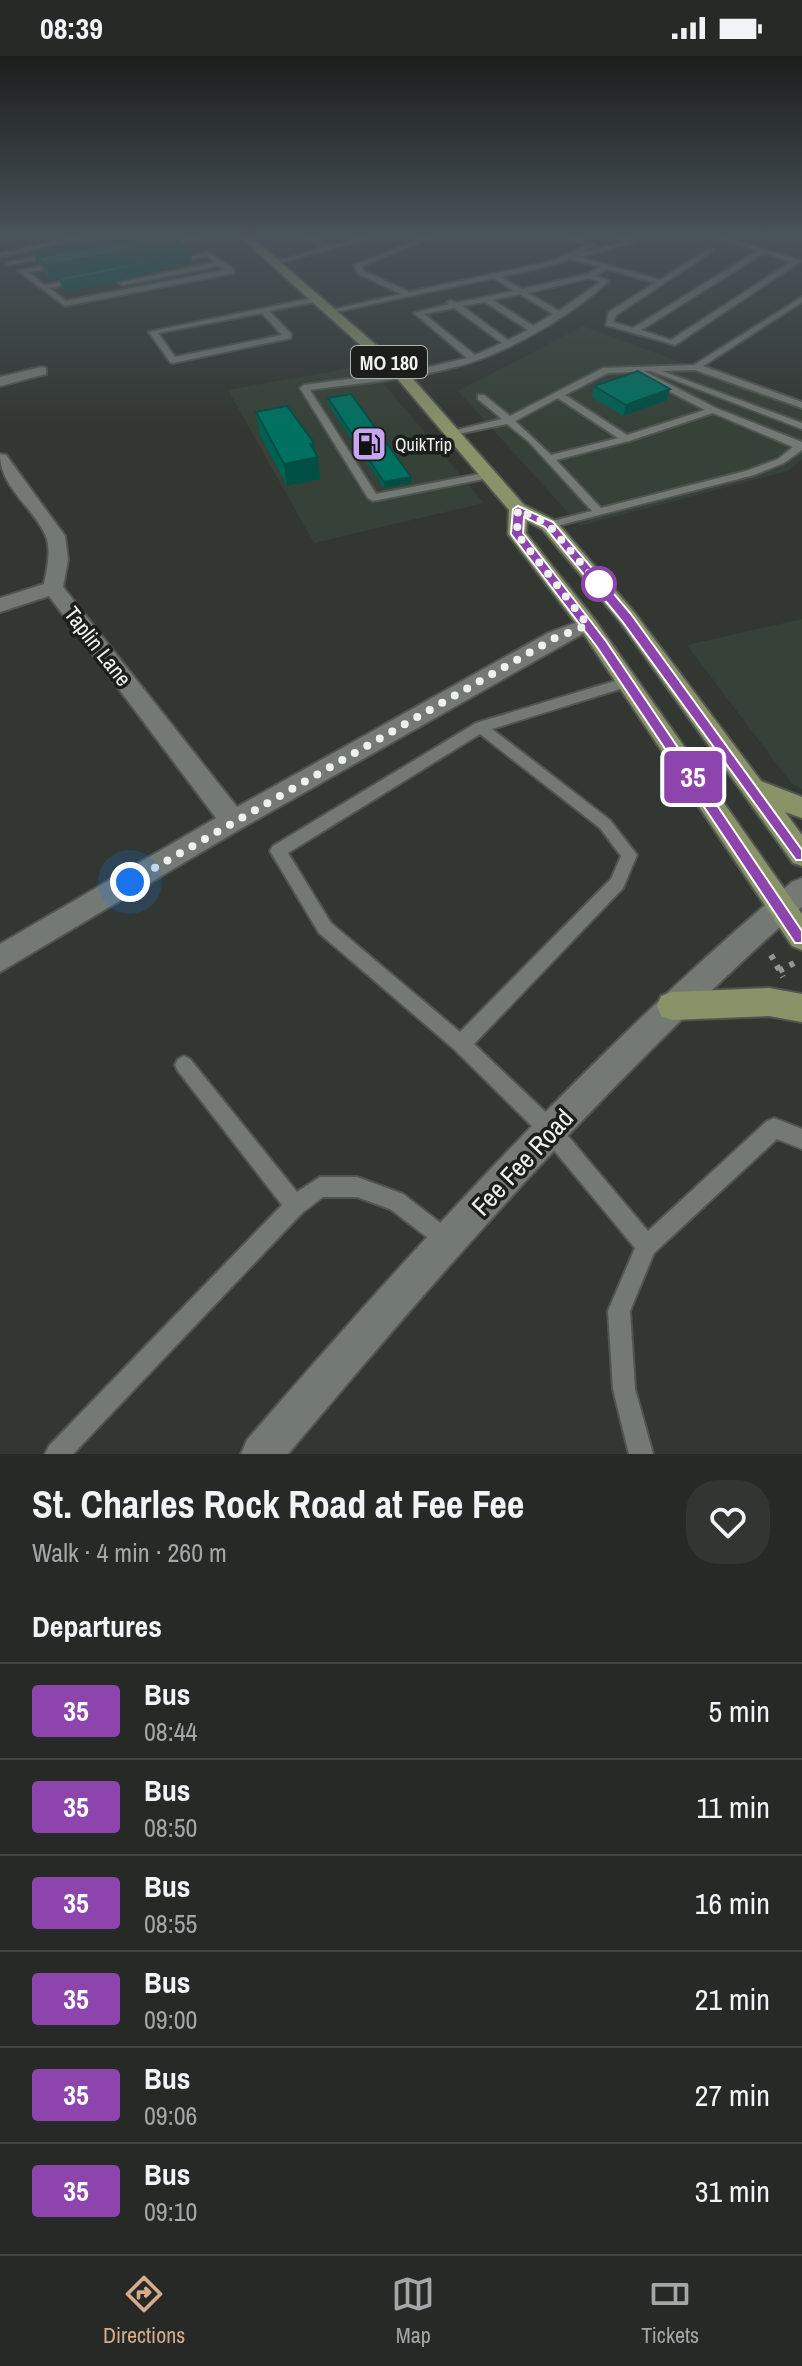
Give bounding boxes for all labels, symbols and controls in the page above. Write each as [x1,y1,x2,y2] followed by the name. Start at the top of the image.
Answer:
[40,8,103,48] text: 08:39
[351,346,427,378] road number: MO 180
[350,425,388,463] fuel station icon: QuikTrip
[395,432,452,457] place label: QuikTrip
[582,567,616,601] unlabelled marker
[57,600,139,692] street label: Taplin Lane
[657,751,729,803] line badge: 35
[680,758,706,796] text: 35
[110,862,150,902] your location
[463,1101,581,1223] street label: Fee Fee Road
[32,1479,524,1530] text: St. Charles Rock Road at Fee Fee
[686,1480,770,1564] button: heart
[32,1535,227,1570] text: Walk · 4 min · 260 m
[32,1606,162,1646] text: Departures
[144,1674,190,1714] text: Bus
[708,1691,770,1731] text: 5 min
[63,1692,89,1730] text: 35
[144,1714,197,1749] text: 08:44
[144,1770,190,1810] text: Bus
[697,1787,770,1827] text: 11 min
[63,1788,89,1826] text: 35
[144,1810,197,1845] text: 08:50
[144,1866,190,1906] text: Bus
[695,1883,770,1923] text: 16 min
[63,1884,89,1922] text: 35
[144,1906,197,1941] text: 08:55
[144,1962,190,2002] text: Bus
[695,1979,770,2019] text: 21 min
[63,1980,89,2018] text: 35
[144,2002,197,2037] text: 09:00
[144,2058,190,2098] text: Bus
[695,2075,770,2115] text: 27 min
[63,2076,89,2114] text: 35
[144,2098,197,2133] text: 09:06
[144,2154,190,2194] text: Bus
[695,2171,770,2211] text: 31 min
[63,2172,89,2210] text: 35
[144,2194,197,2229] text: 09:10
[103,2272,185,2350] tab: Directions
[391,2272,435,2350] tab: Map
[641,2272,699,2350] tab: Tickets

